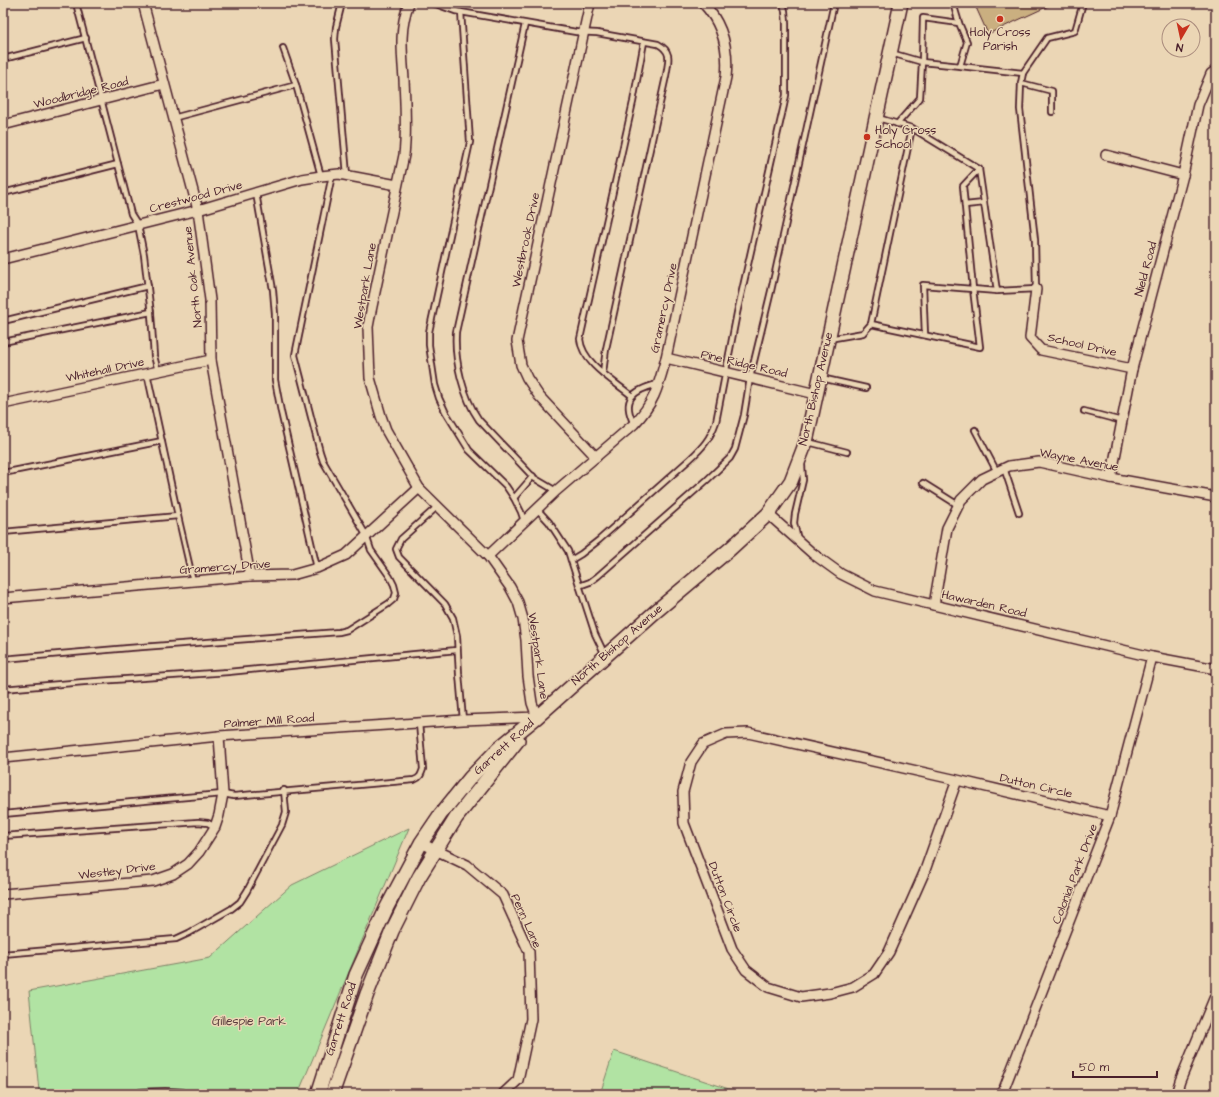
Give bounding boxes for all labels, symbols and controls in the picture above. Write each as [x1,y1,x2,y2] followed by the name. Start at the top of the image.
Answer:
[995,14,1005,24] marker: Holy Cross Parish
[1161,18,1201,58] north arrow
[969,24,1031,55] place label: Holy Cross Parish
[1175,39,1184,55] text: N
[32,73,131,114] street label: Woodbridge Road
[875,122,936,153] place label: Holy Cross School
[862,132,872,142] marker: Holy Cross School
[148,176,245,218] street label: Crestwood Drive
[508,190,544,289] street label: Westbrook Drive
[179,225,207,329] street label: North Oak Avenue
[1131,240,1161,298] street label: Nield Road
[349,241,381,330] street label: Westpark Lane
[646,261,683,355] street label: Gramercy Drive
[1046,329,1119,361] street label: School Drive
[795,330,837,447] street label: North Bishop Avenue
[699,346,789,383] street label: Pine Ridge Road
[64,353,146,387] street label: Whitehall Drive
[1038,444,1121,477] street label: Wayne Avenue
[179,555,272,580] street label: Gramercy Drive
[940,586,1028,622] street label: Hawarden Road
[568,600,667,689] street label: North Bishop Avenue
[524,612,553,701] street label: Westpark Lane
[223,709,315,733] street label: Palmer Mill Road
[470,715,538,779] street label: Garrett Road
[998,769,1074,803] street label: Dutton Circle
[1048,821,1102,927] street label: Colonial Park Drive
[78,858,157,885] street label: Westley Drive
[704,859,746,935] street label: Dutton Circle
[506,891,546,951] street label: Penn Lane
[321,980,361,1058] street label: Garrett Road
[212,1013,287,1030] park label: Gillespie Park
[1073,1053,1157,1079] scale bar
[1079,1059,1110,1076] text: 50 m

